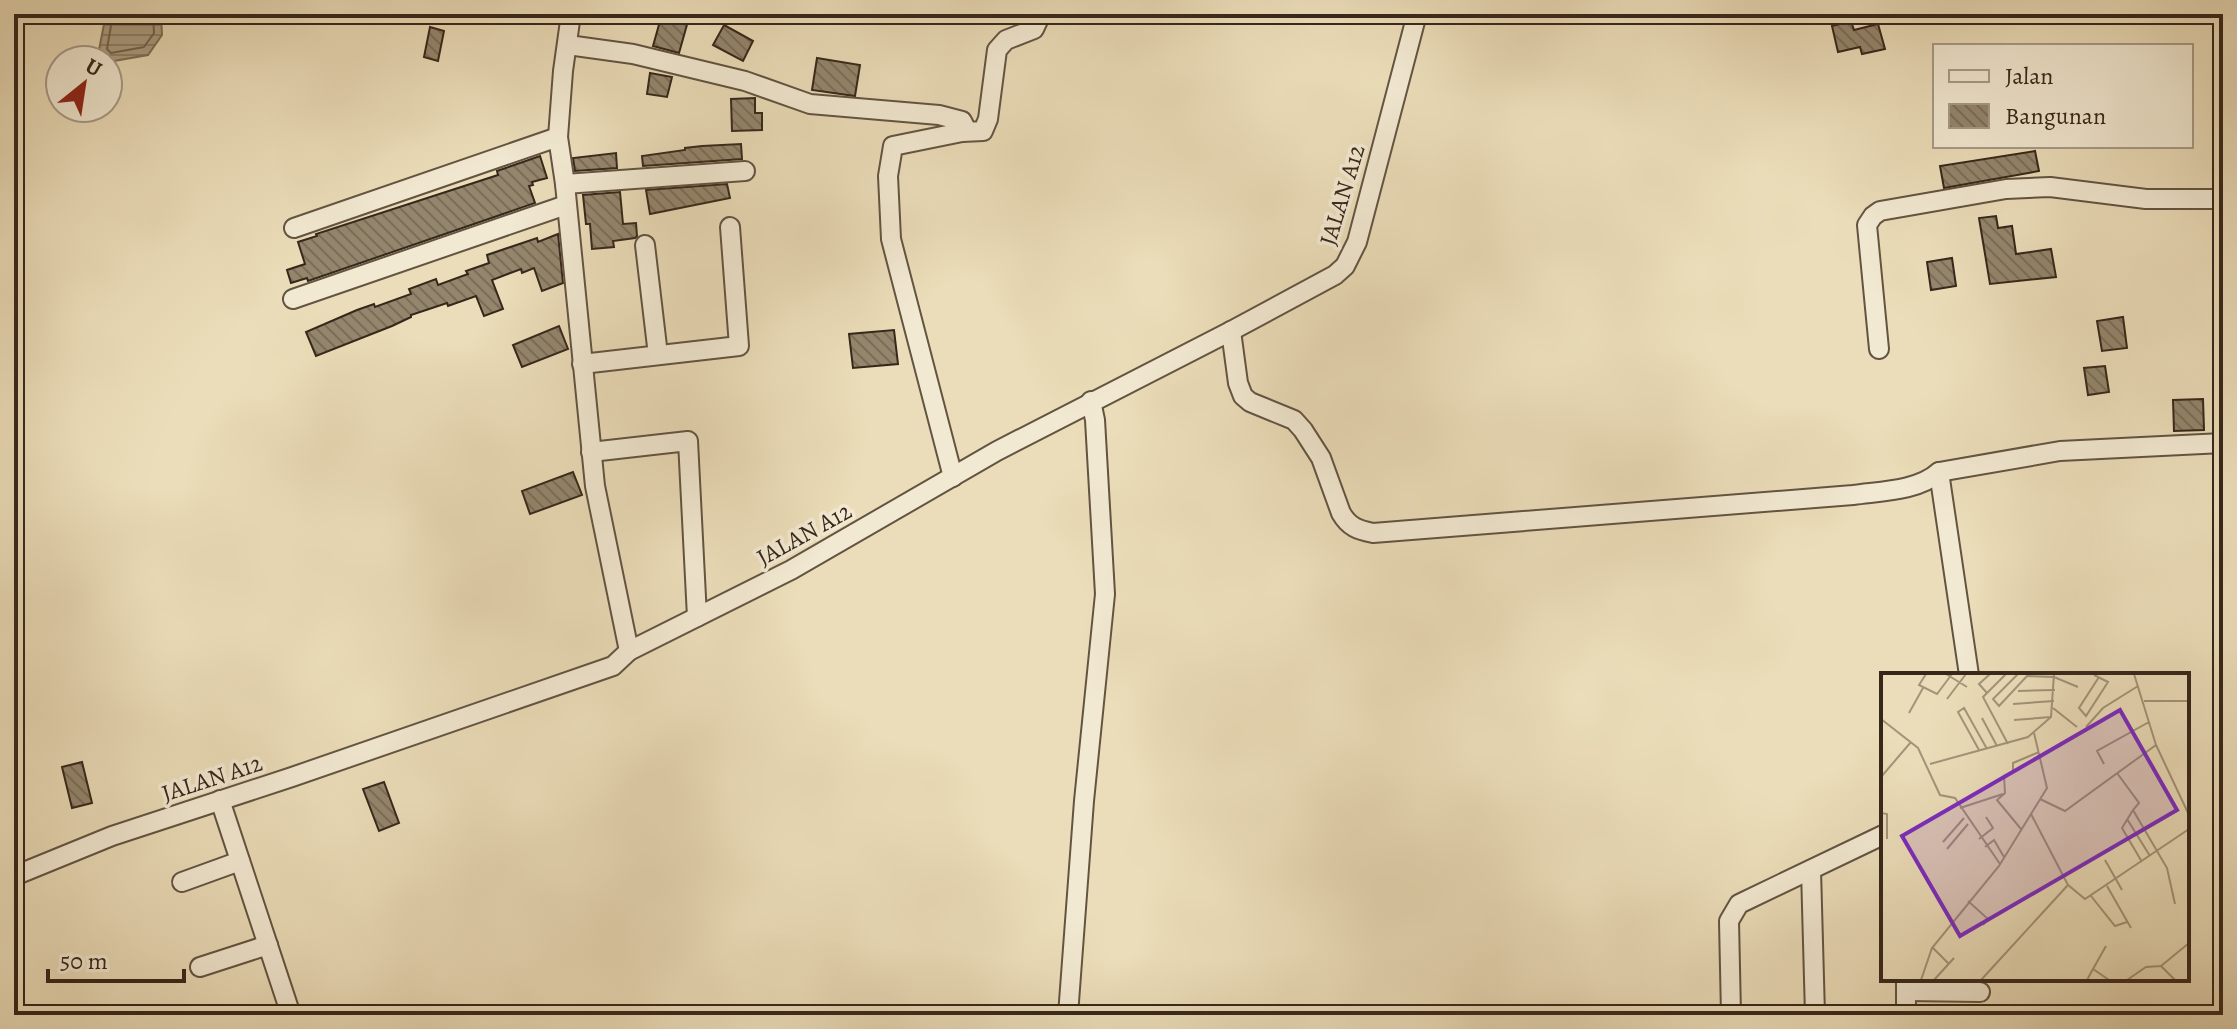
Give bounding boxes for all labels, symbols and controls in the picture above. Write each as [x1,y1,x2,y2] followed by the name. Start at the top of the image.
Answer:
[44,44,124,124] north arrow
[1933,44,2193,148] legend
[80,51,108,84] text: U
[2005,60,2054,92] text: Jalan
[2005,100,2106,132] text: Bangunan
[1311,141,1373,249] street label: JALAN A12
[751,495,857,573] street label: JALAN A12
[1881,673,2189,981] inset map
[158,747,266,809] street label: JALAN A12
[48,933,184,983] scale bar
[60,945,108,977] text: 50 m

